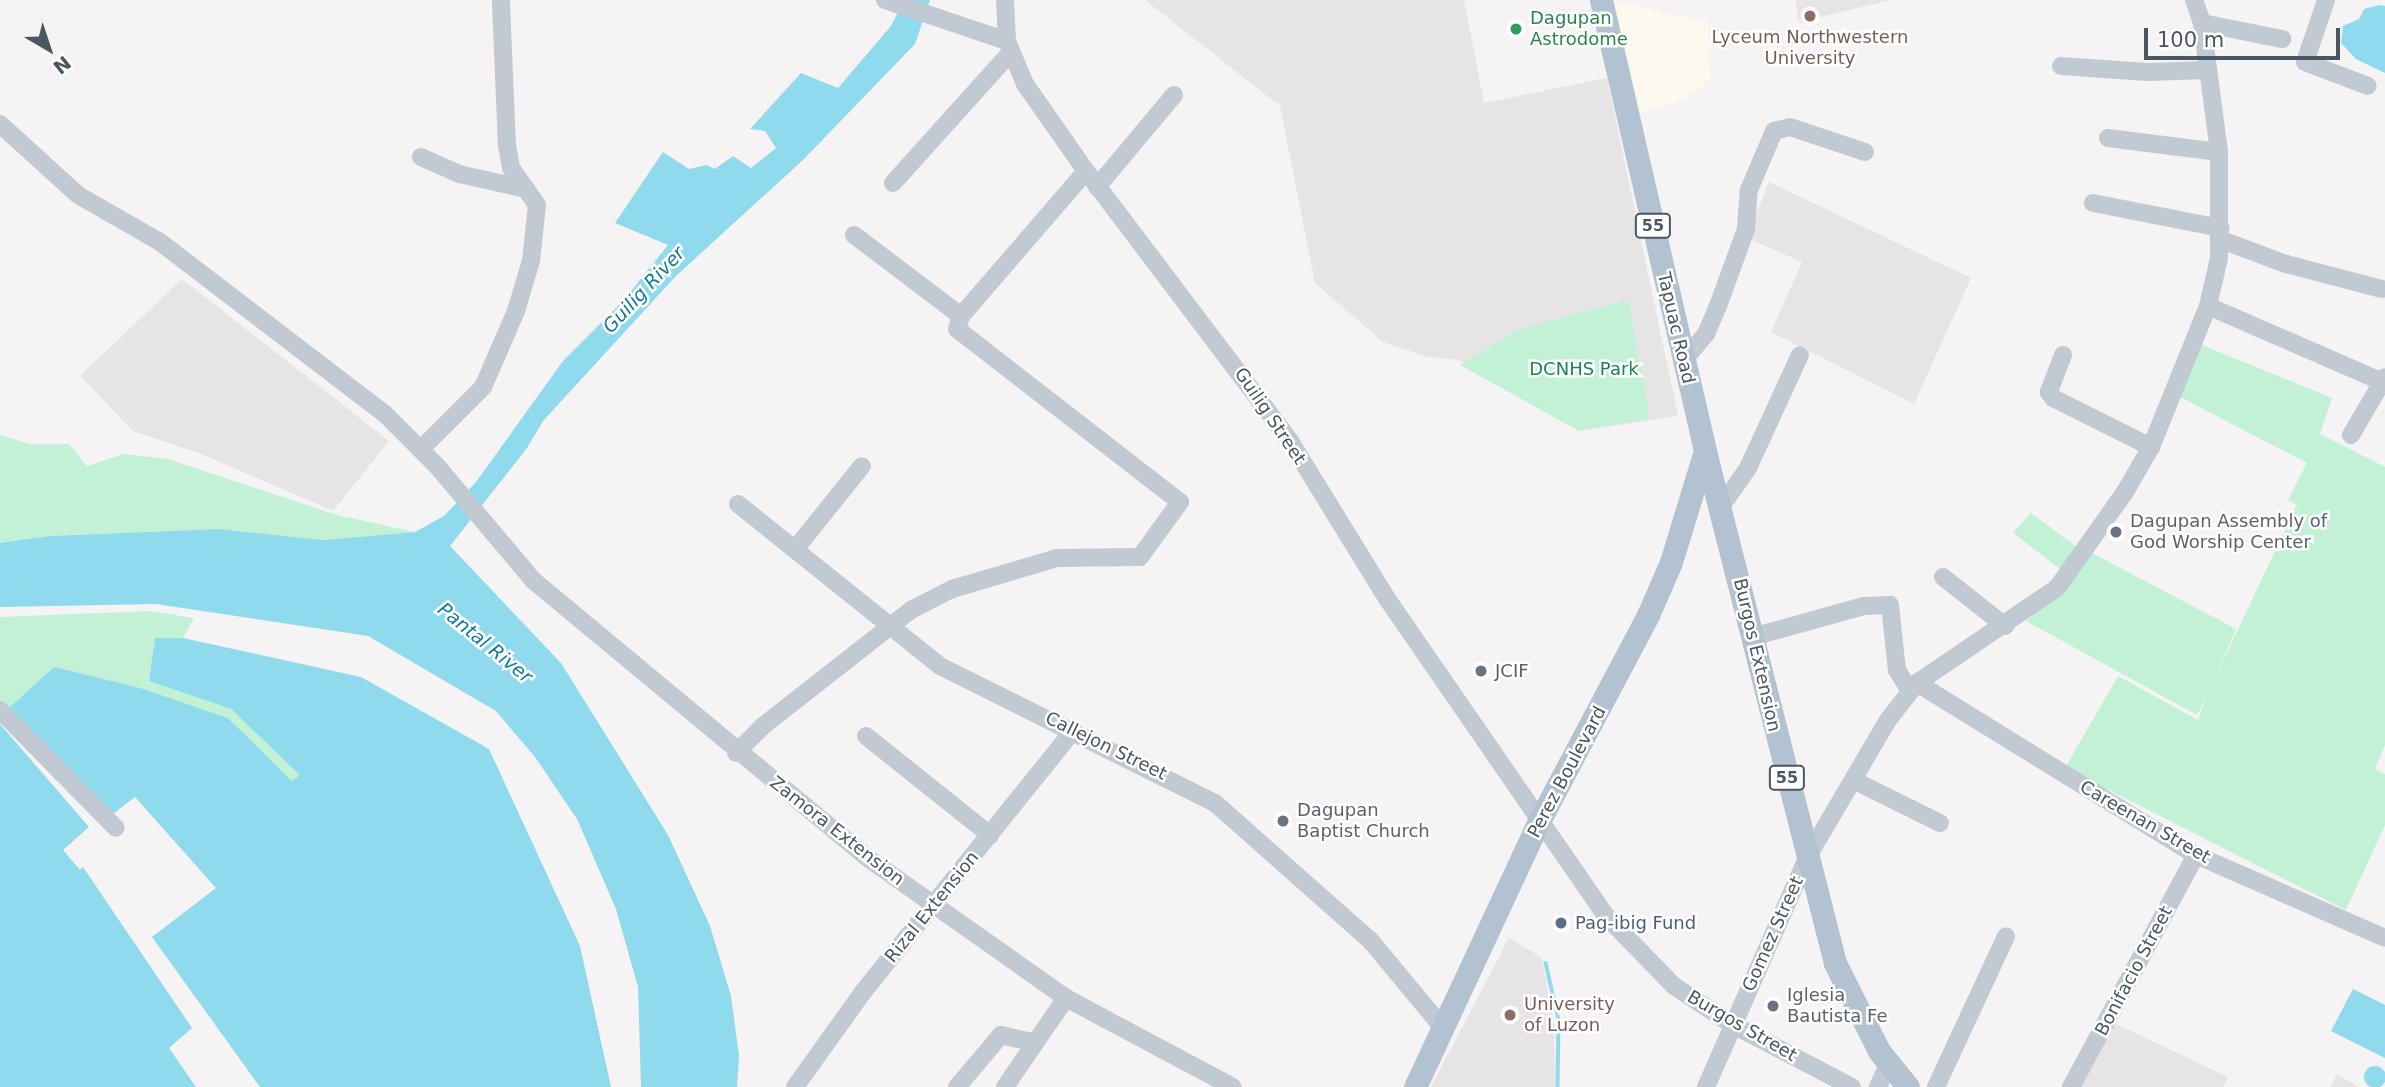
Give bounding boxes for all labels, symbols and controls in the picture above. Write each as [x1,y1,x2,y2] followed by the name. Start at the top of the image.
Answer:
[1530,8,1628,50] place label: Dagupan Astrodome
[1802,8,1818,24] marker: Lyceum Northwestern University
[14,14,84,84] north arrow
[2147,14,2343,58] scale bar
[1508,21,1524,37] marker: Dagupan Astrodome
[1712,27,1908,70] place label: Lyceum Northwestern University
[2157,28,2224,52] text: 100 m
[49,52,75,79] text: N
[1634,214,1672,238] road number: 55
[598,242,690,338] water label: Guilig River
[1653,270,1699,386] street label: Tapuac Road
[1529,358,1639,380] park label: DCNHS Park
[1230,363,1310,469] street label: Guilig Street
[2130,511,2327,554] place label: Dagupan Assembly of God Worship Center
[2108,524,2124,540] marker: Dagupan Assembly of God Worship Center
[1729,576,1785,734] street label: Burgos Extension
[433,598,537,688] water label: Pantal River
[1495,660,1529,682] place label: JCIF
[1473,663,1489,679] marker: JCIF
[1523,703,1611,841] street label: Perez Boulevard
[1042,707,1170,785] street label: Callejon Street
[1768,765,1806,790] road number: 55
[766,772,908,890] street label: Zamora Extension
[2076,776,2214,868] street label: Careenan Street
[1297,800,1430,842] place label: Dagupan Baptist Church
[1275,813,1291,829] marker: Dagupan Baptist Church
[880,847,984,967] street label: Rizal Extension
[1738,873,1808,995] street label: Gomez Street
[2091,903,2177,1039] street label: Bonifacio Street
[1575,912,1696,934] place label: Pag-ibig Fund
[1553,915,1569,931] marker: Pag-ibig Fund
[1787,985,1887,1028] place label: Iglesia Bautista Fe
[1683,986,1801,1066] street label: Burgos Street
[1524,994,1615,1036] place label: University of Luzon
[1765,998,1781,1014] marker: Iglesia Bautista Fe
[1502,1007,1518,1023] marker: University of Luzon

